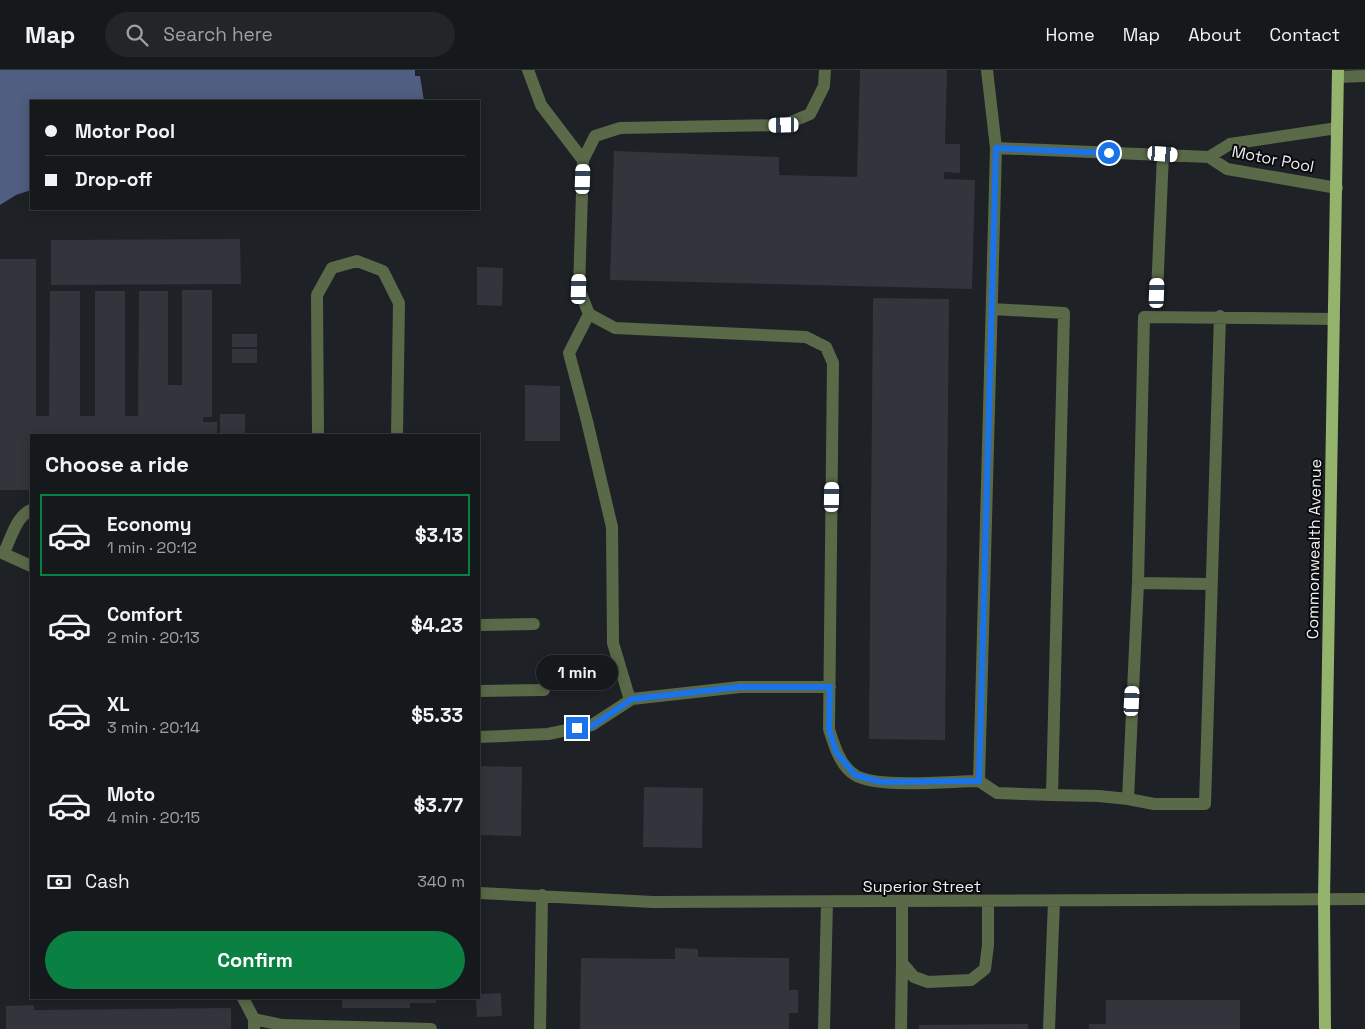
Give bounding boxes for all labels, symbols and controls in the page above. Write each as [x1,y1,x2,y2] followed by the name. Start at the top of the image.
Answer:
[105,12,455,57] search box
[25,19,75,50] text: Map
[123,21,151,49] icon: search
[163,22,273,47] text: Search here
[1046,23,1095,46] text: Home
[1123,23,1160,46] text: Map
[1188,23,1242,46] text: About
[1270,23,1340,46] text: Contact
[768,117,799,133] car
[75,119,175,144] text: Motor Pool
[1230,141,1316,177] street label: Motor Pool
[1098,142,1120,164] route start
[1147,145,1178,163] car
[574,164,591,194] car
[75,167,153,192] text: Drop-off
[570,274,587,304] car
[1148,278,1165,308] car
[45,450,189,478] text: Choose a ride
[1302,459,1326,639] street label: Commonwealth Avenue
[824,482,839,512] car
[107,512,191,537] text: Economy
[47,513,92,558] icon: car
[415,523,463,548] text: $3.13
[107,537,197,558] text: 1 min · 20:12
[107,602,183,627] text: Comfort
[47,603,92,648] icon: car
[411,613,463,638] text: $4.23
[107,627,200,648] text: 2 min · 20:13
[536,656,618,690] callout: 1 min
[557,662,597,683] text: 1 min
[1123,686,1140,716] car
[107,692,130,717] text: XL
[47,693,92,738] icon: car
[411,703,463,728] text: $5.33
[107,717,200,738] text: 3 min · 20:14
[566,717,588,739] route end
[107,782,155,807] text: Moto
[47,783,92,828] icon: car
[414,793,463,818] text: $3.77
[107,807,200,828] text: 4 min · 20:15
[45,868,73,896] icon: cash
[85,869,130,894] text: Cash
[417,871,465,892] text: 340 m
[863,876,981,897] street label: Superior Street
[45,931,465,989] button: Confirm

